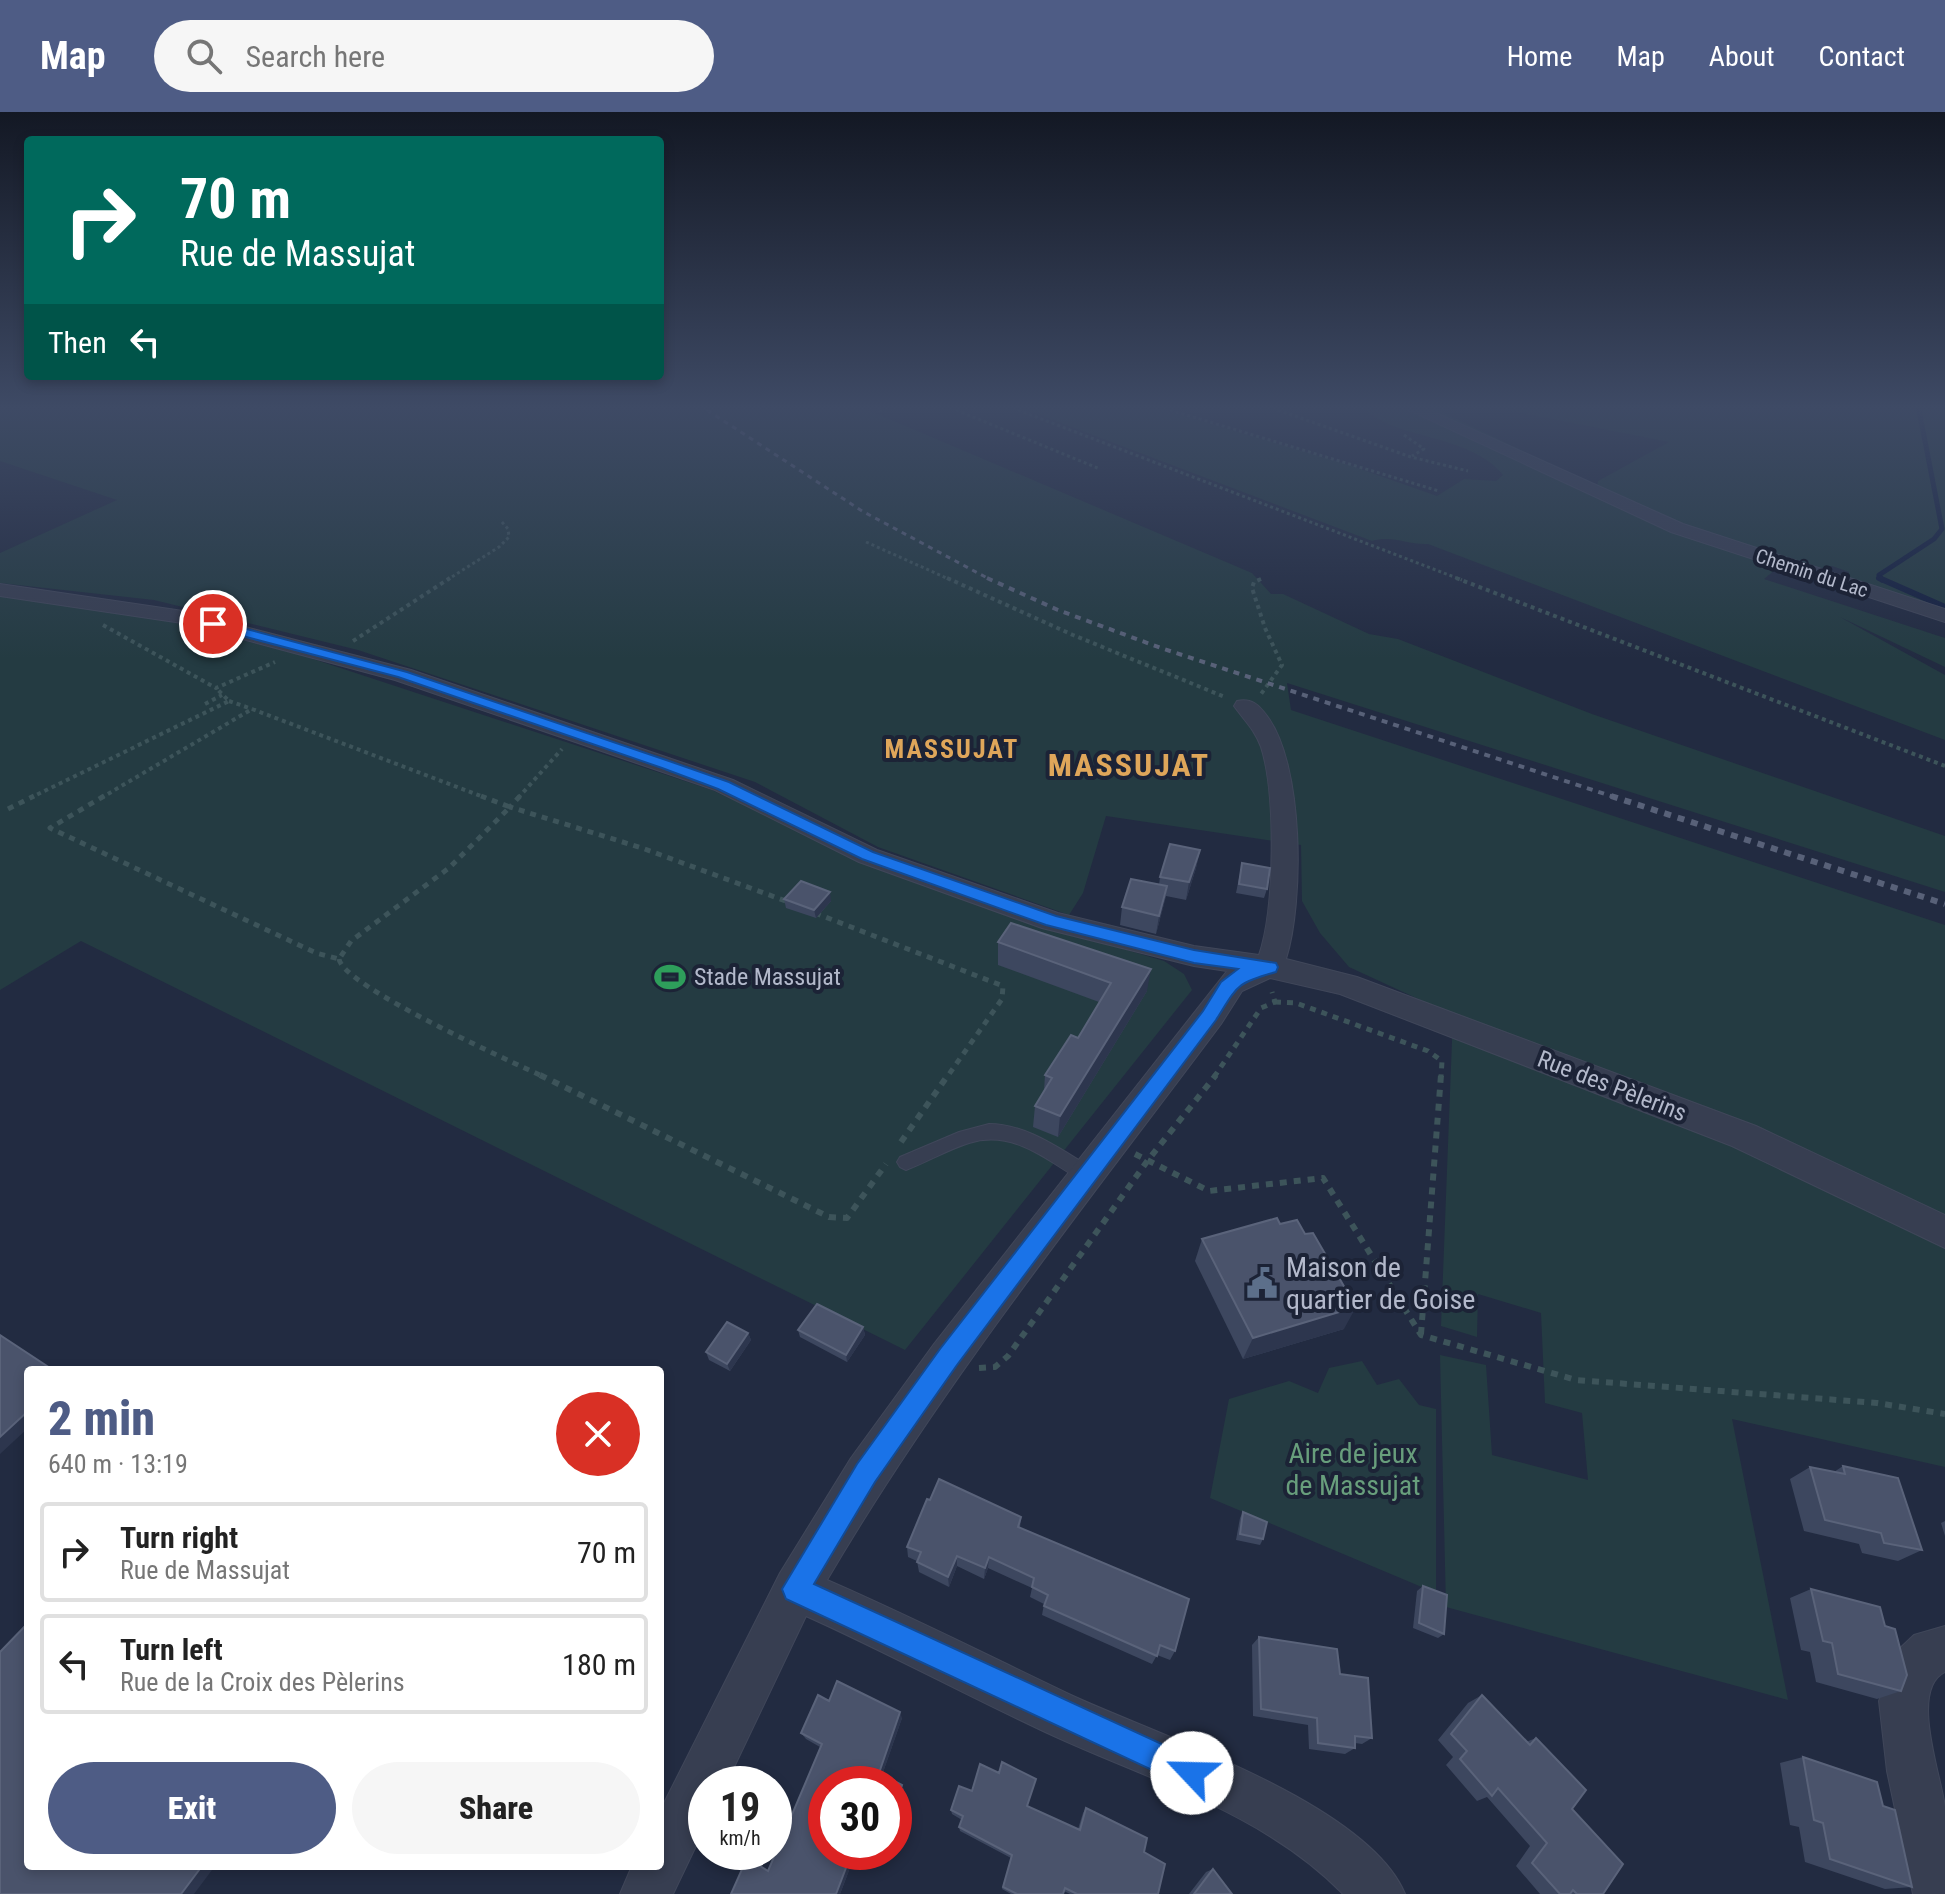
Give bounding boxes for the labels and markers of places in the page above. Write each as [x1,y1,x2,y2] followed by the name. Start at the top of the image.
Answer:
[179,590,247,658] pin
[653,960,687,994] sports icon: Stade Massujat
[694,963,841,991] place label: Stade Massujat
[1286,1251,1475,1316] place label: Maison de quartier de Goise
[1245,1266,1279,1300] public building icon: Maison de quartier de Goise

